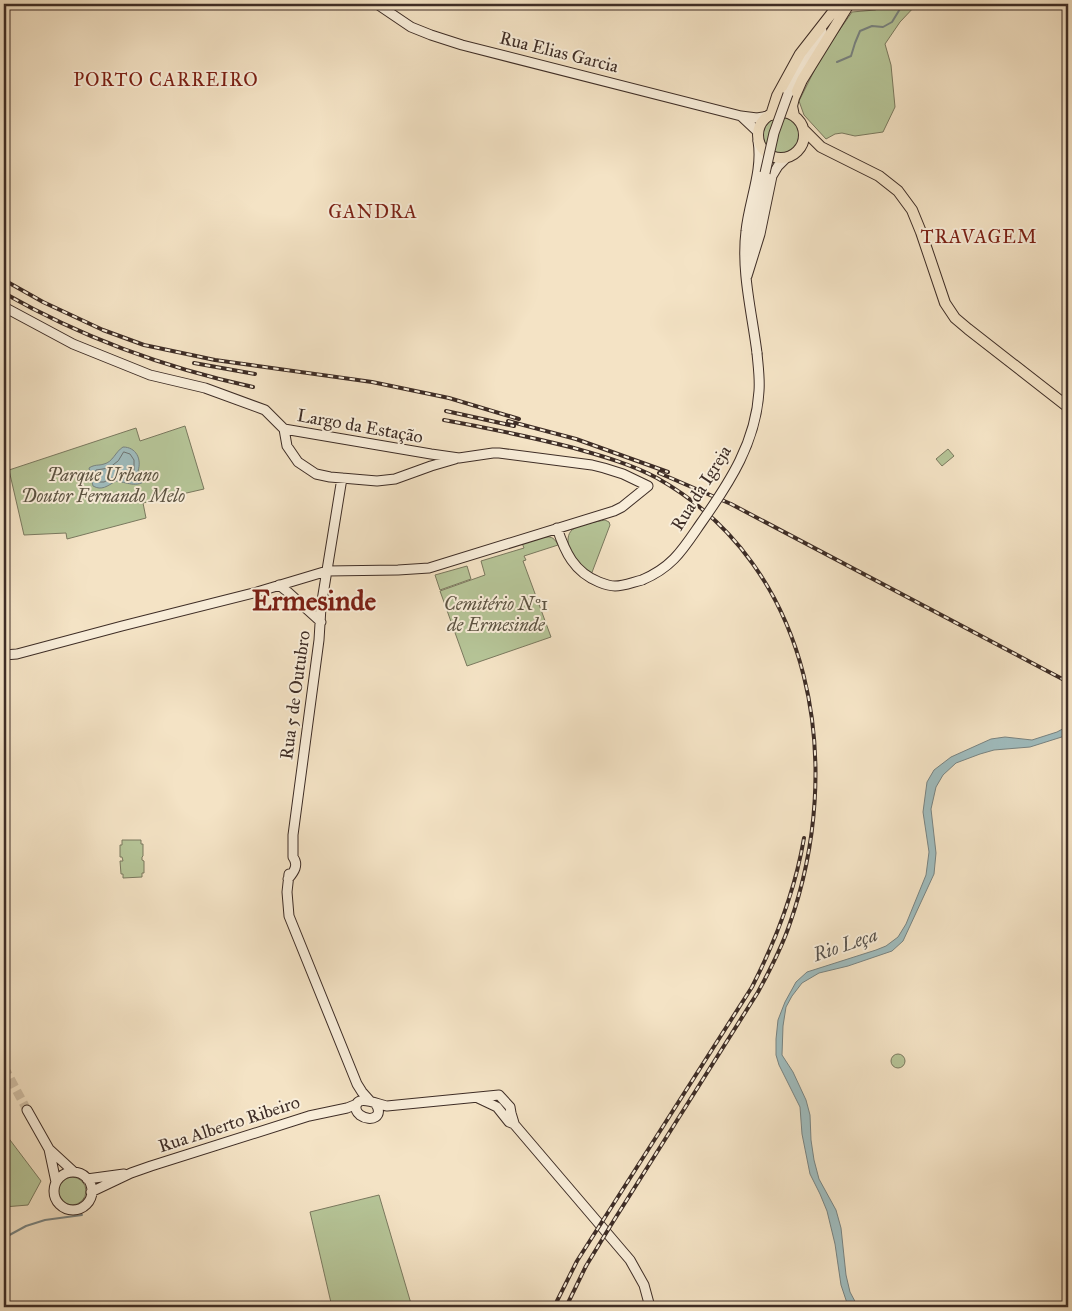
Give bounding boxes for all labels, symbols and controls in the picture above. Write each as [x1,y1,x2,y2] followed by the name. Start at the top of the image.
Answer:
[497,27,621,78] street label: Rua Elias Garcia
[73,68,259,91] district label: PORTO CARREIRO
[328,200,418,223] district label: GANDRA
[920,225,1038,248] district label: TRAVAGEM
[295,404,425,449] street label: Largo da Estação
[666,441,737,535] street label: Rua da Igreja
[21,464,185,507] park label: Parque Urbano Doutor Fernando Melo
[252,583,377,618] district label: Ermesinde
[444,593,548,636] park label: Cemitério Nº1 de Ermesinde
[275,629,315,761] street label: Rua 5 de Outubro
[809,923,880,967] water label: Rio Leça
[155,1091,303,1157] street label: Rua Alberto Ribeiro

